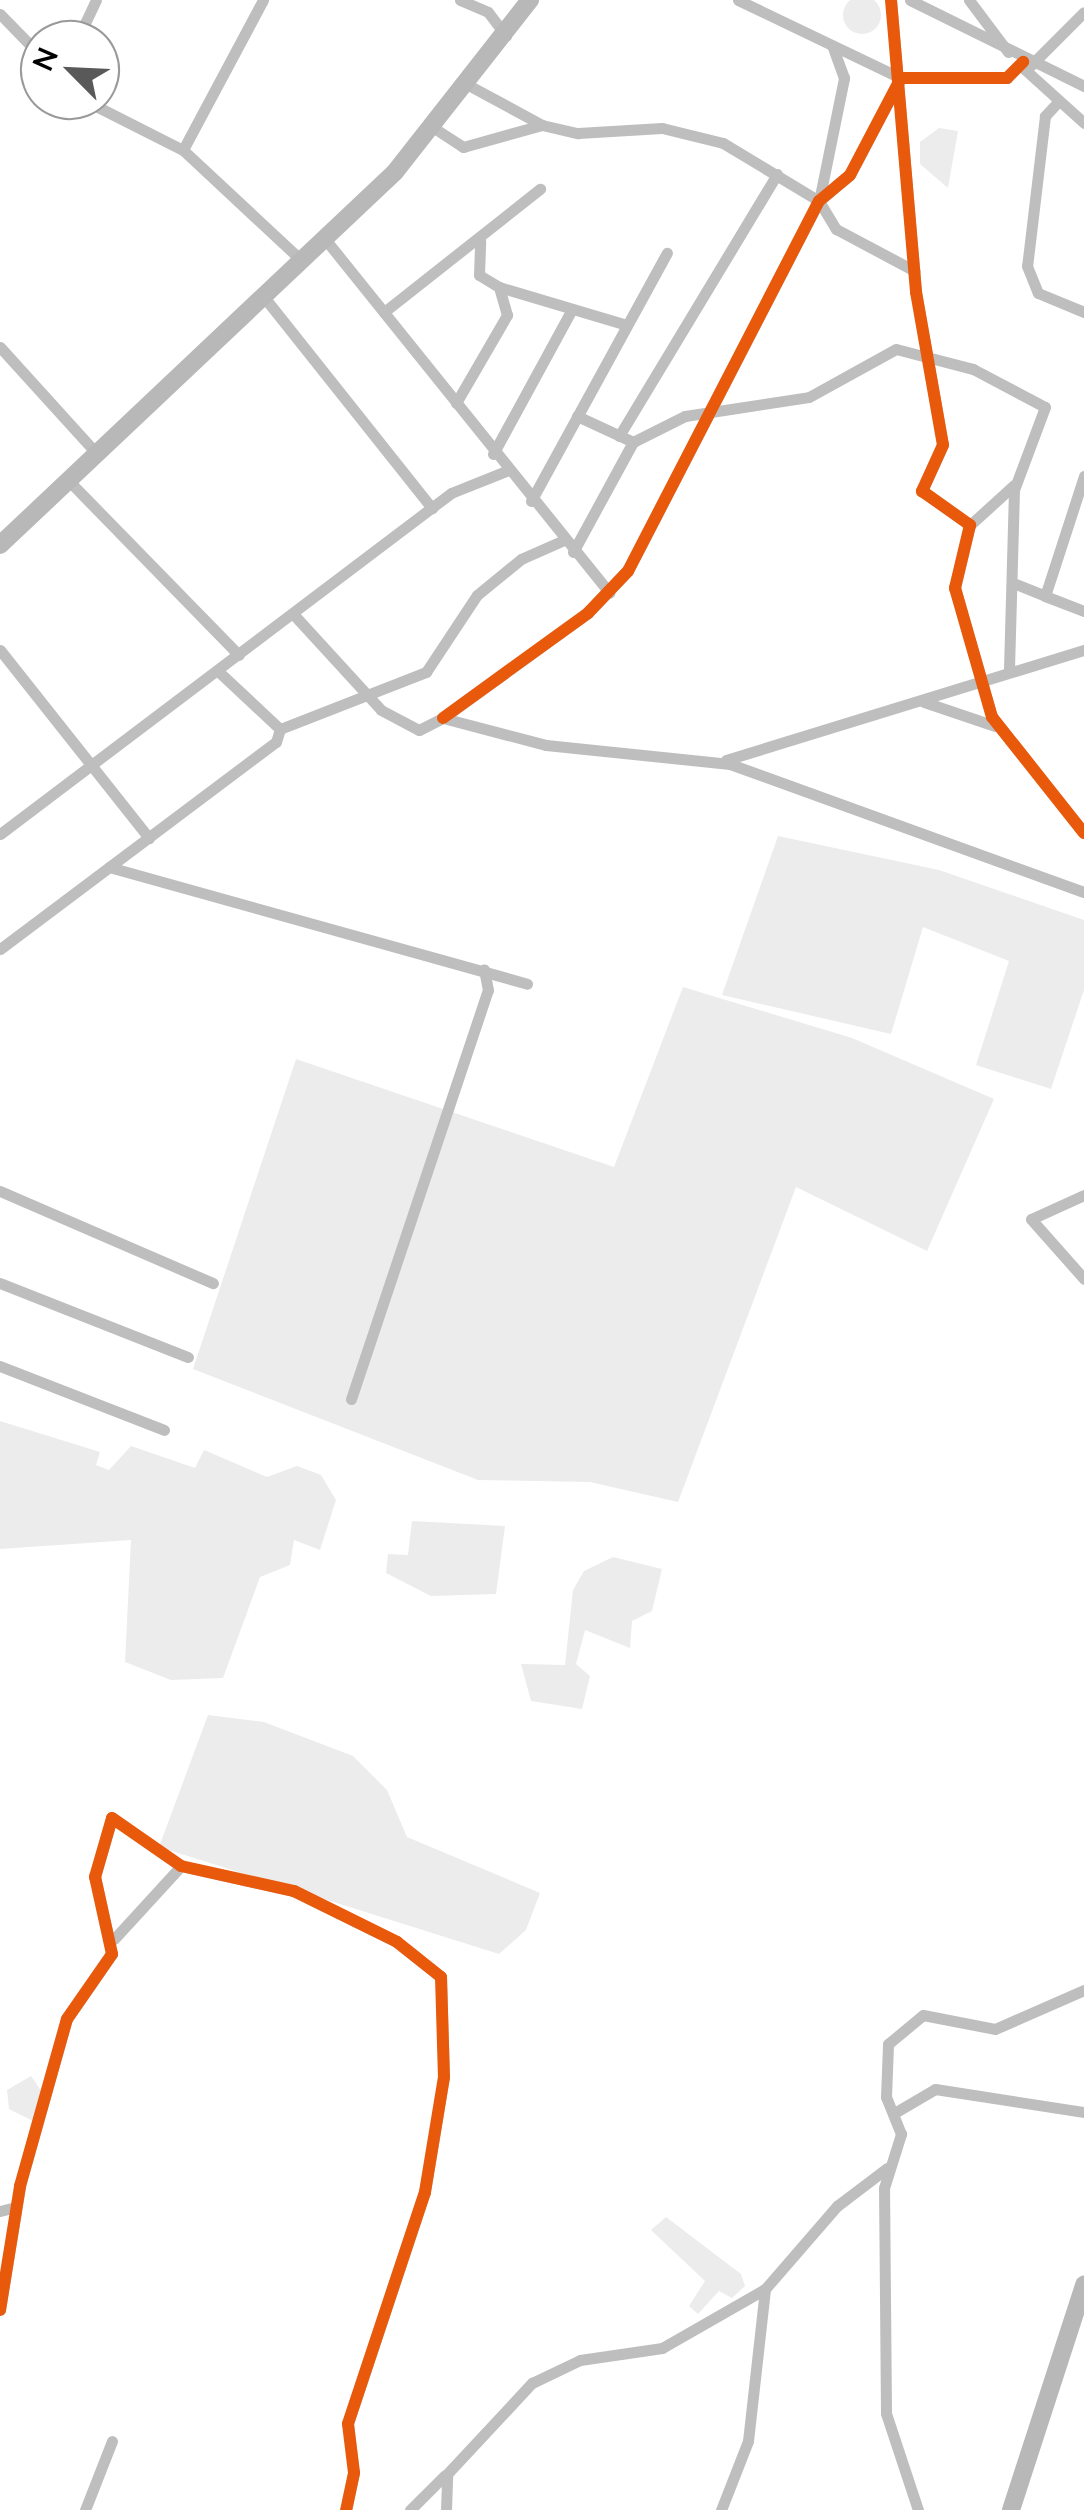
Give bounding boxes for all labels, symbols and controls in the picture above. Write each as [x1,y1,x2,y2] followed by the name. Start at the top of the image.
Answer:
[20,20,120,120] north arrow
[24,42,64,75] text: N

